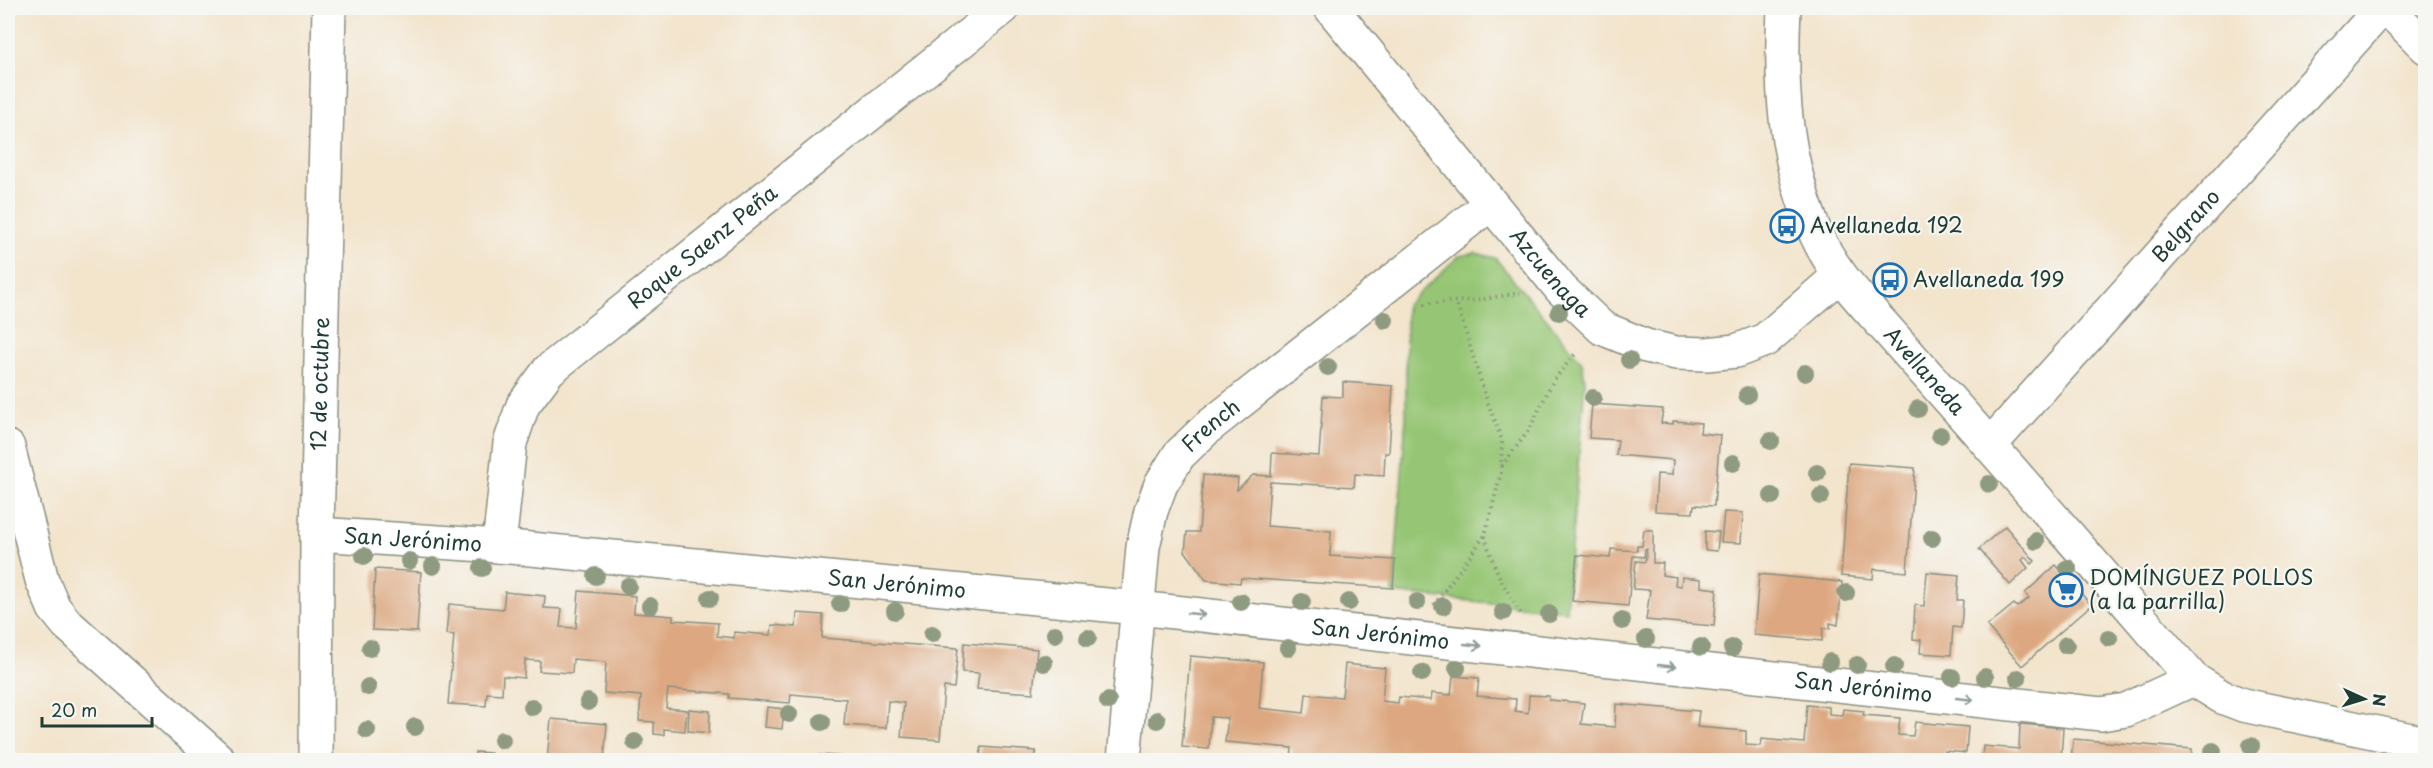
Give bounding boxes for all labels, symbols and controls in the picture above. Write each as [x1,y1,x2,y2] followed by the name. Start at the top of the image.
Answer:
[620,176,783,316] street label: Roque Saenz Peña
[2143,181,2227,269] street label: Belgrano
[1769,208,1805,244] bus stop icon: Avellaneda 192
[1810,208,1963,240] place label: Avellaneda 192
[1503,220,1600,324] street label: Azcuenaga
[1872,262,1908,298] bus stop icon: Avellaneda 199
[1913,262,2065,294] place label: Avellaneda 199
[301,317,336,451] street label: 12 de octubre
[1878,319,1974,422] street label: Avellaneda
[1173,390,1246,459] street label: French
[343,518,483,559] street label: San Jerónimo
[826,560,967,605] street label: San Jerónimo
[2089,560,2313,616] place label: DOMÍNGUEZ POLLOS (a la parrilla)
[2048,572,2084,608] supermarket icon: DOMÍNGUEZ POLLOS (a la parrilla)
[1185,609,1205,620] one-way arrow
[1310,609,1451,656] street label: San Jerónimo
[1463,639,1483,650] one-way arrow
[1657,661,1677,672] one-way arrow
[1793,662,1934,709] street label: San Jerónimo
[2334,669,2394,729] north arrow
[42,690,152,728] scale bar
[2368,693,2392,707] text: N
[1955,694,1975,705] one-way arrow
[51,696,97,723] text: 20 m

